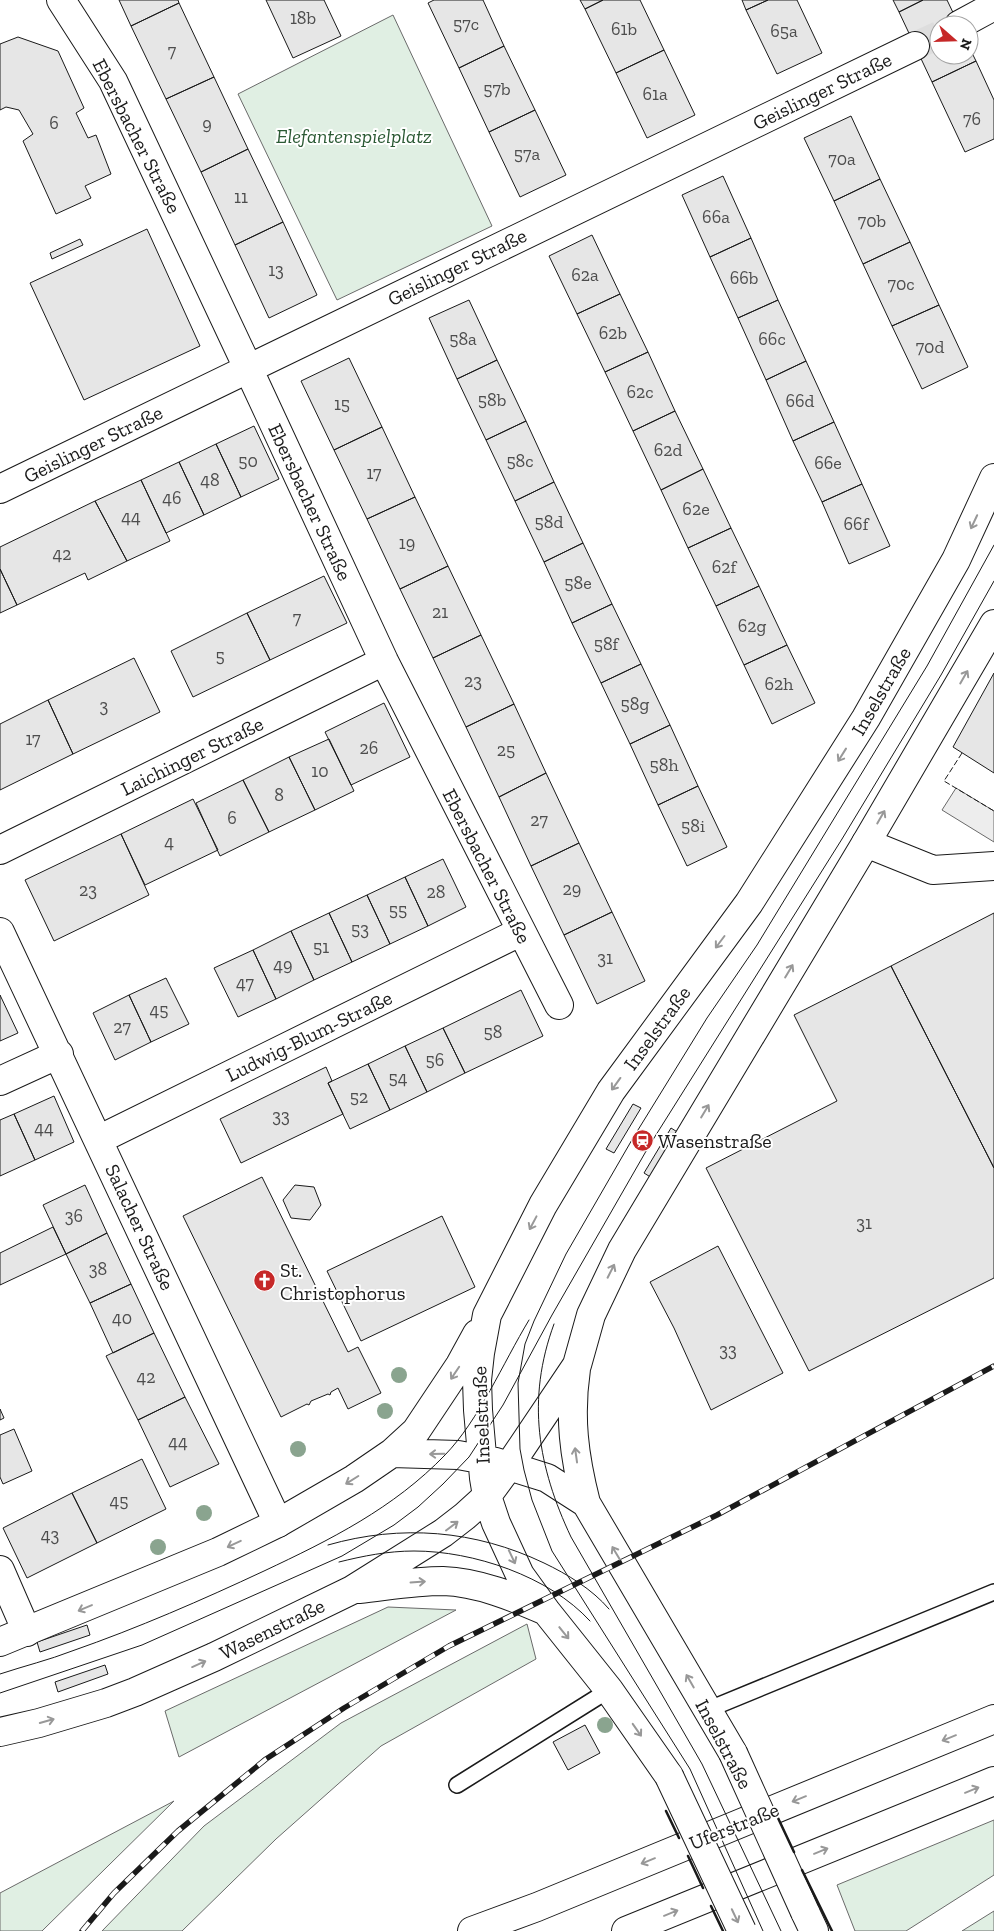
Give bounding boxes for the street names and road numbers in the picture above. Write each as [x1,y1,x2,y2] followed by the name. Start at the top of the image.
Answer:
[749,47,895,135] street label: Geislinger Straße
[88,55,186,217] street label: Ebersbacher Straße
[384,223,530,311] street label: Geislinger Straße
[20,400,166,488] street label: Geislinger Straße
[263,420,357,584] street label: Ebersbacher Straße
[846,643,916,739] street label: Inselstraße
[117,711,267,801] street label: Laichinger Straße
[438,785,536,947] street label: Ebersbacher Straße
[618,981,696,1075] street label: Inselstraße
[222,985,396,1087] street label: Ludwig-Blum-Straße
[100,1160,180,1294] street label: Salacher Straße
[467,1366,495,1464] street label: Inselstraße
[216,1593,328,1665] street label: Wasenstraße
[690,1695,758,1793] street label: Inselstraße
[686,1797,782,1855] street label: Uferstraße

